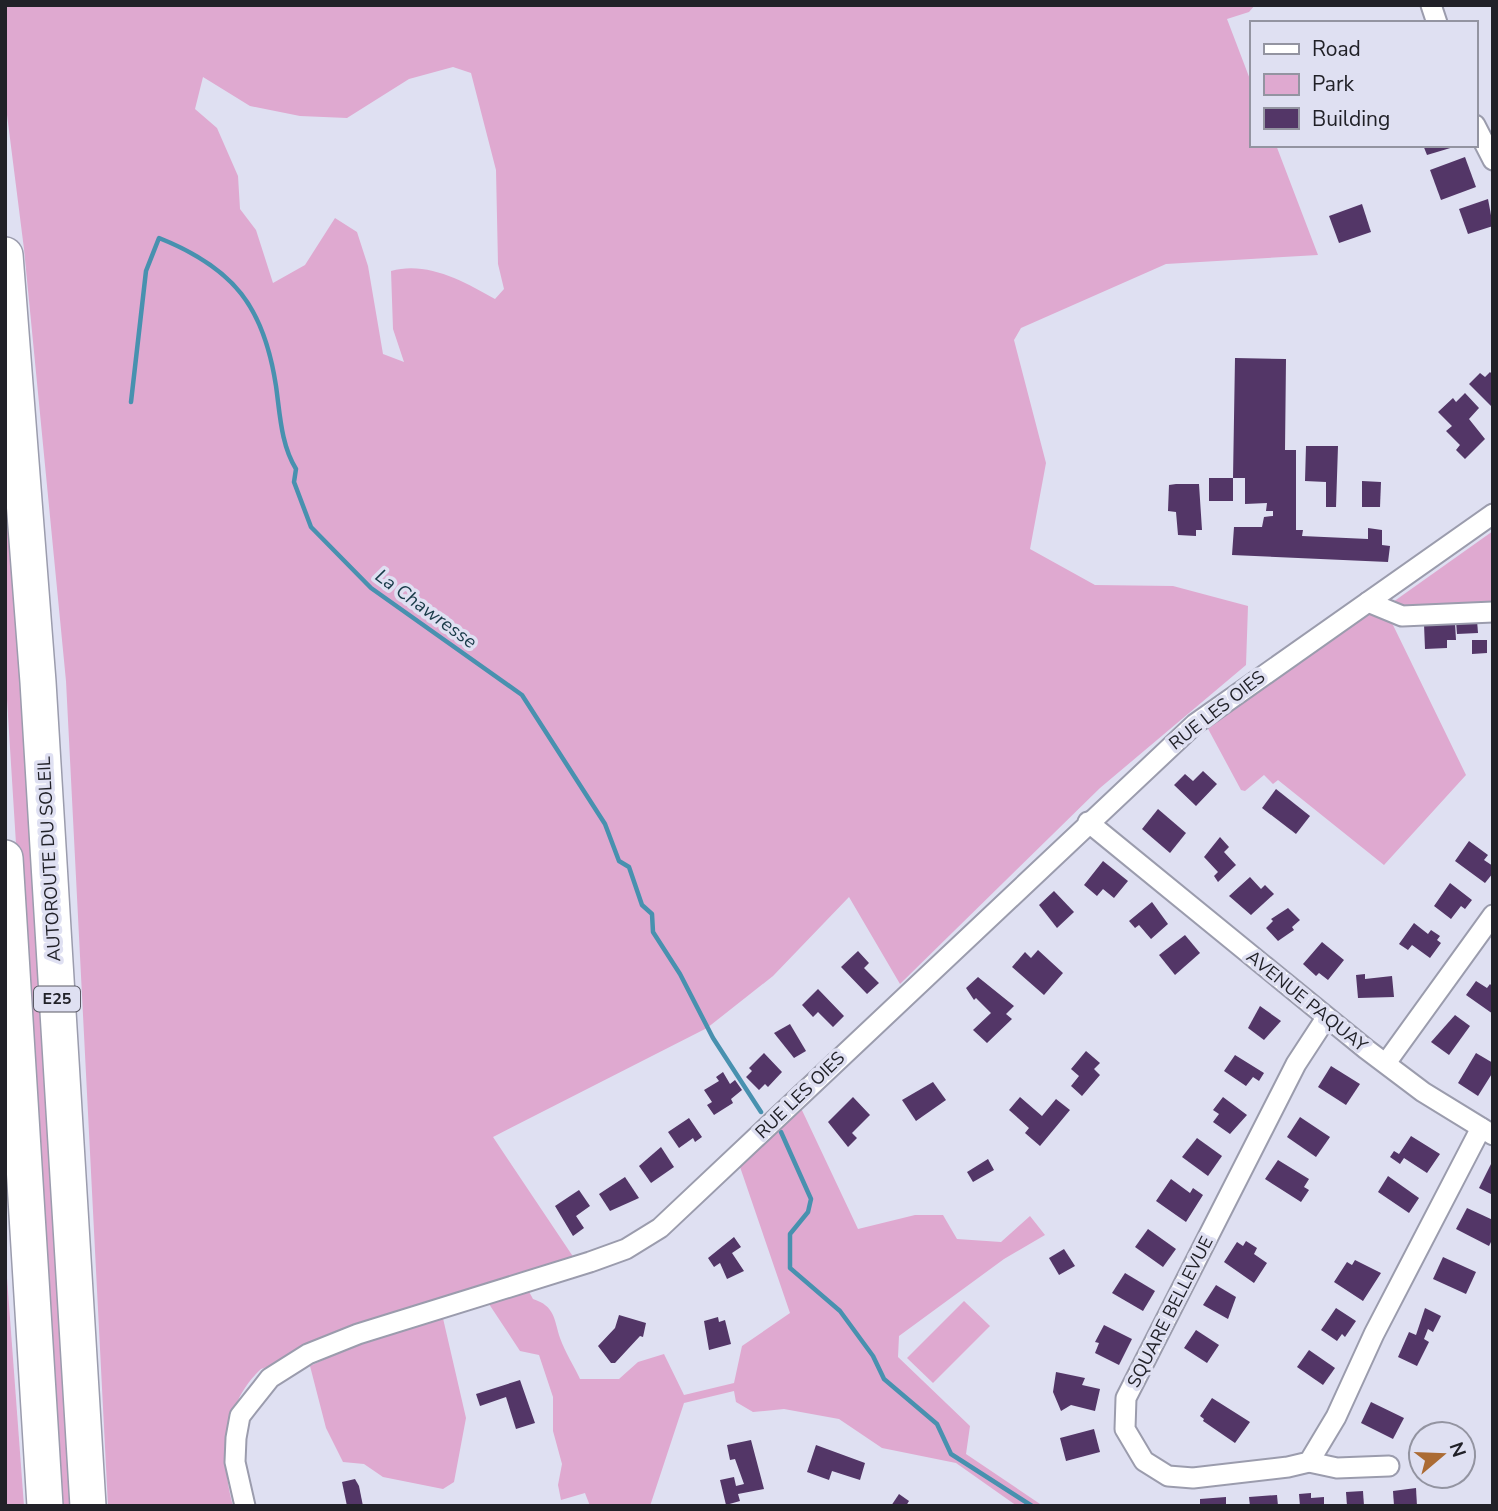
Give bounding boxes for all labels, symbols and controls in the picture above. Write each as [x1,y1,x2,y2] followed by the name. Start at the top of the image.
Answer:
[1250,21,1477,147] legend
[1312,35,1361,63] text: Road
[1312,70,1354,98] text: Park
[1312,105,1390,133] text: Building
[370,563,482,655] water label: La Chawresse
[1164,665,1270,755] street label: RUE LES OIES
[32,756,66,962] street label: AUTOROUTE DU SOLEIL
[1242,945,1373,1057] street label: AVENUE PAQUAY
[34,987,80,1012] road number: E25
[750,1046,850,1144] street label: RUE LES OIES
[1121,1232,1219,1392] street label: SQUARE BELLEVUE
[1407,1420,1477,1490] north arrow
[1443,1439,1472,1461] text: N

